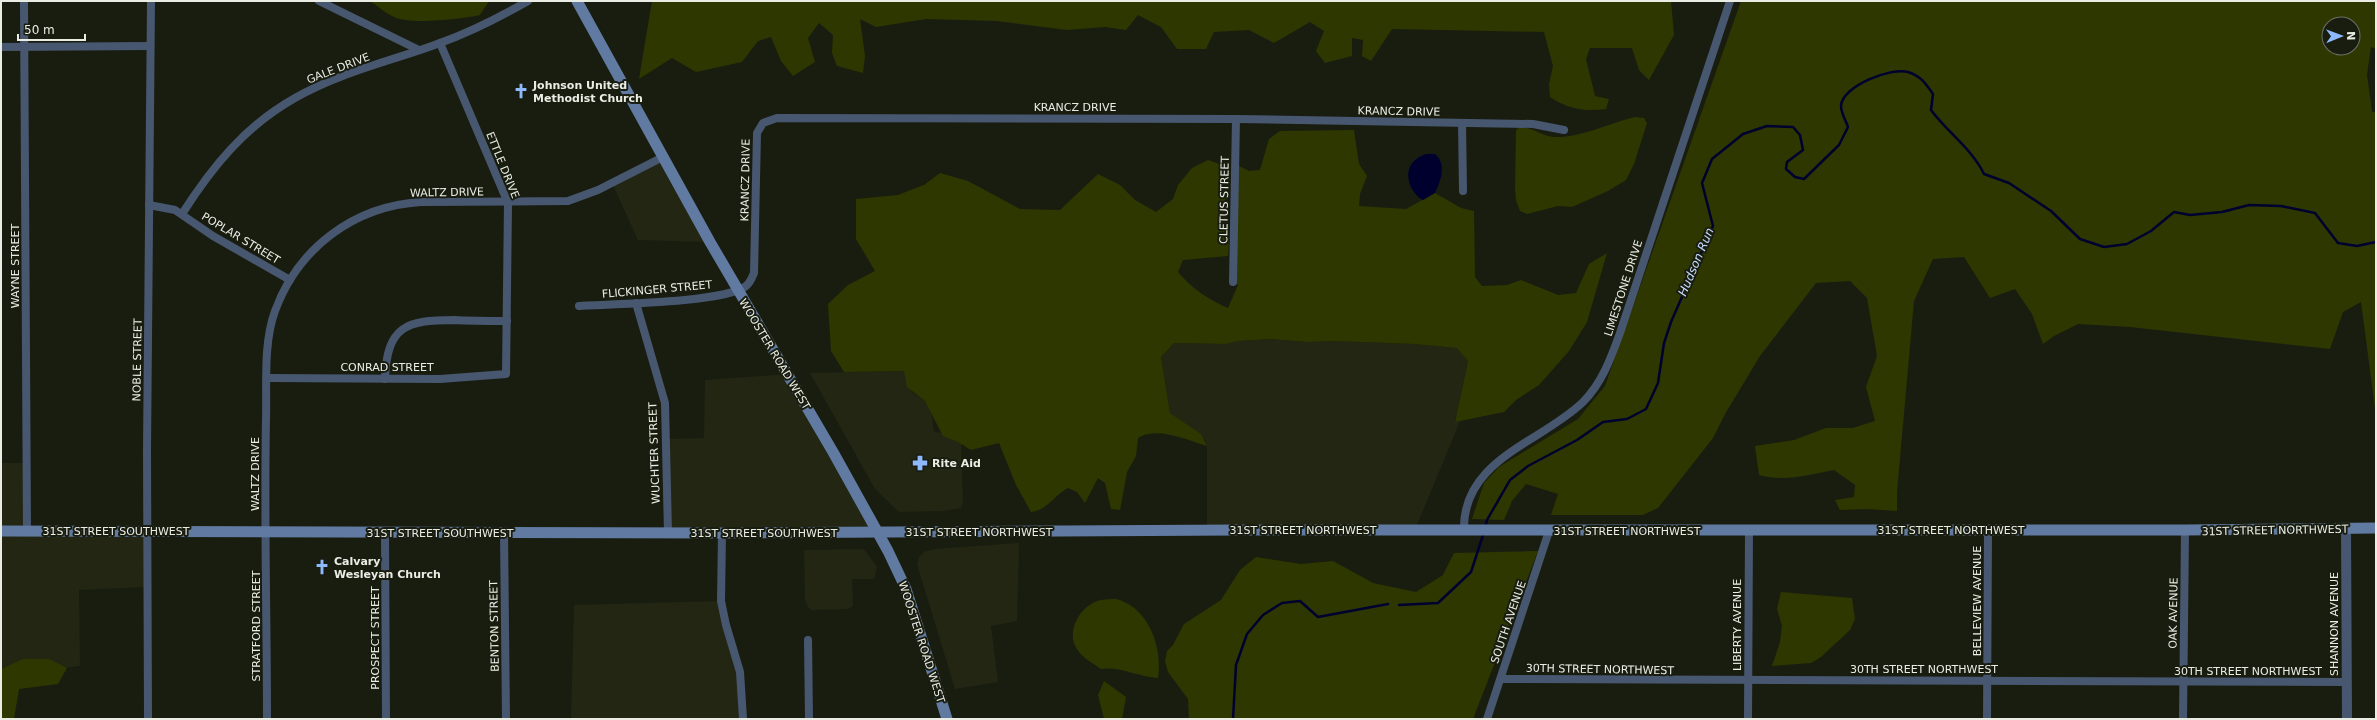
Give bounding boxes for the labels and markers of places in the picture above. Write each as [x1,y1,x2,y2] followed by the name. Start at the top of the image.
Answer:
[532,79,643,105] place label: Johnson United Methodist Church
[512,82,530,100] church icon: Johnson United Methodist Church
[911,454,929,472] pharmacy icon: Rite Aid
[932,457,981,470] place label: Rite Aid
[334,555,441,581] place label: Calvary Wesleyan Church
[313,558,331,576] church icon: Calvary Wesleyan Church

